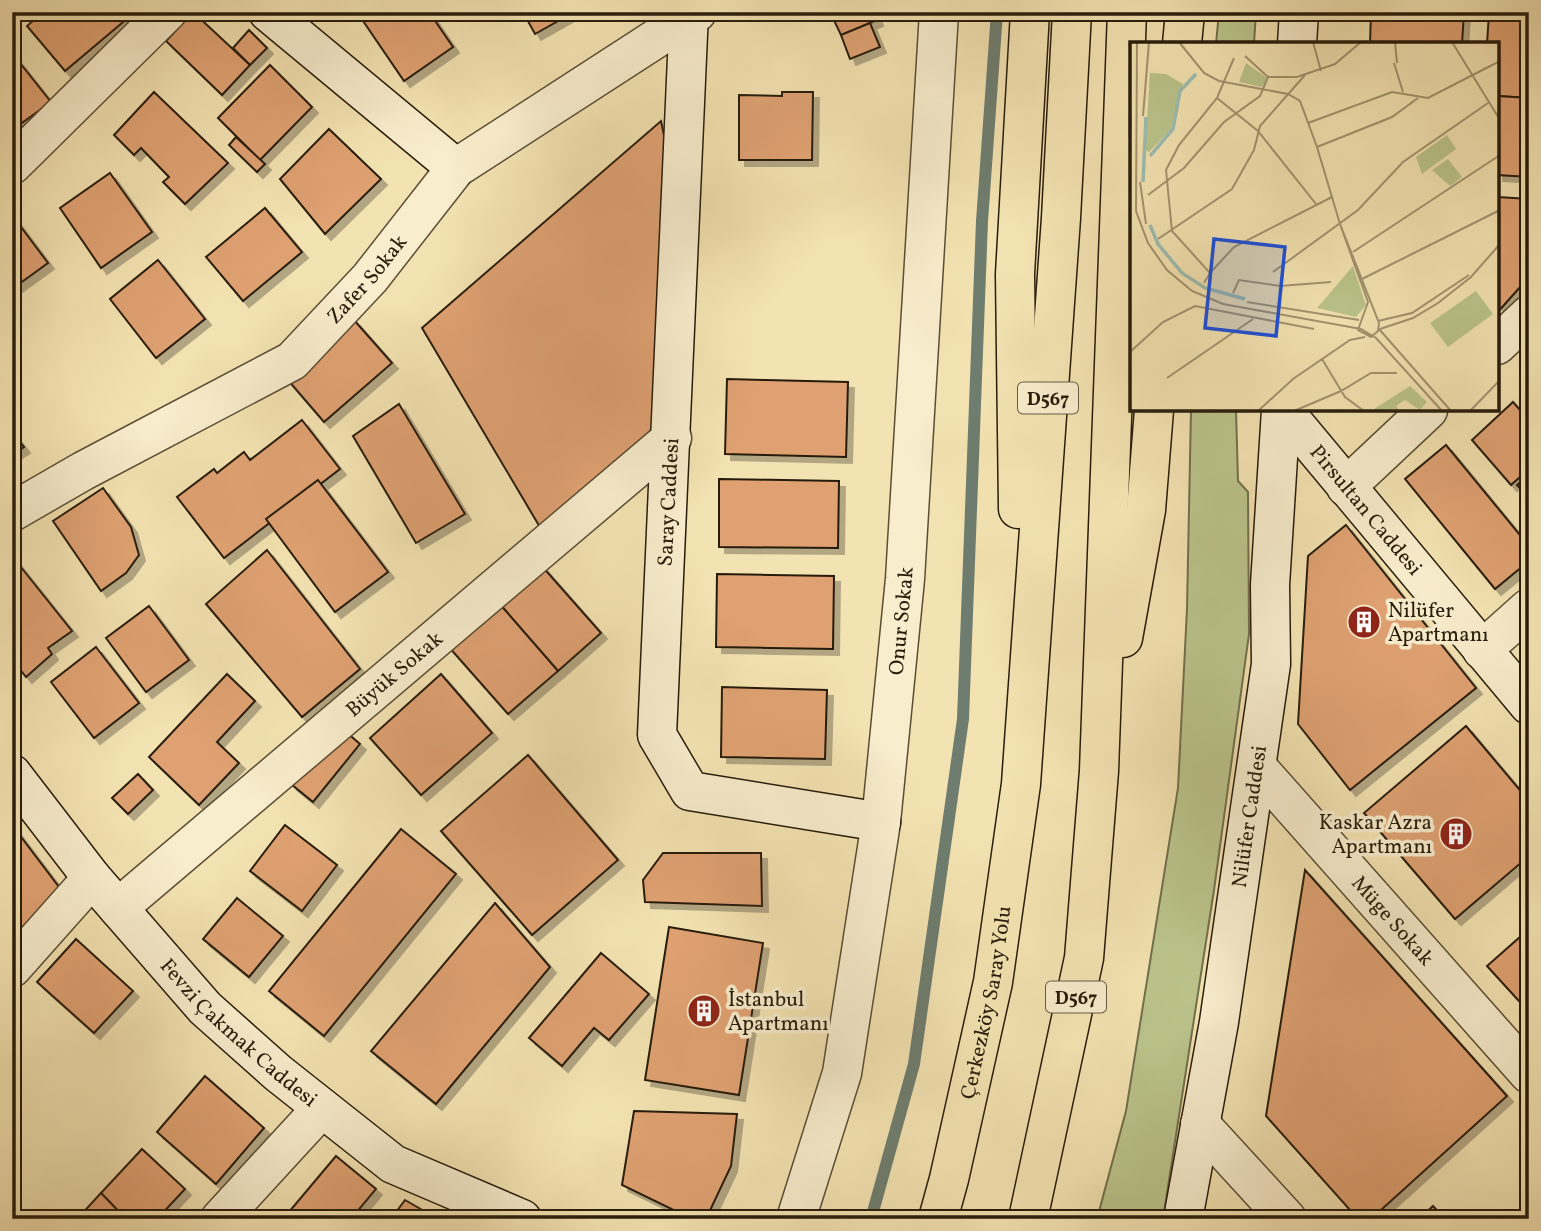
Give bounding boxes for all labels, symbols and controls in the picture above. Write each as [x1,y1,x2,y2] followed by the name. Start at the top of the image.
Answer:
[1130,42,1499,411] inset map
[321,229,415,331] street label: Zafer Sokak
[1018,382,1078,414] road number: D567
[652,437,687,567] street label: Saray Caddesi
[1302,439,1428,582] street label: Pirsultan Caddesi
[883,566,922,677] street label: Onur Sokak
[1388,597,1489,650] place label: Nilüfer Apartmanı
[1345,603,1383,641] building icon: Nilüfer Apartmanı
[340,625,450,725] street label: Büyük Sokak
[1226,744,1275,890] street label: Nilüfer Caddesi
[1319,809,1432,862] place label: Kaskar Azra Apartmanı
[1437,815,1475,853] building icon: Kaskar Azra Apartmanı
[1344,870,1440,973] street label: Müge Sokak
[954,904,1020,1102] street label: Çerkezköy Saray Yolu
[153,953,323,1115] street label: Fevzi Çakmak Caddesi
[1046,981,1106,1012] road number: D567
[728,986,829,1039] place label: İstanbul Apartmanı
[685,992,723,1030] building icon: İstanbul Apartmanı

